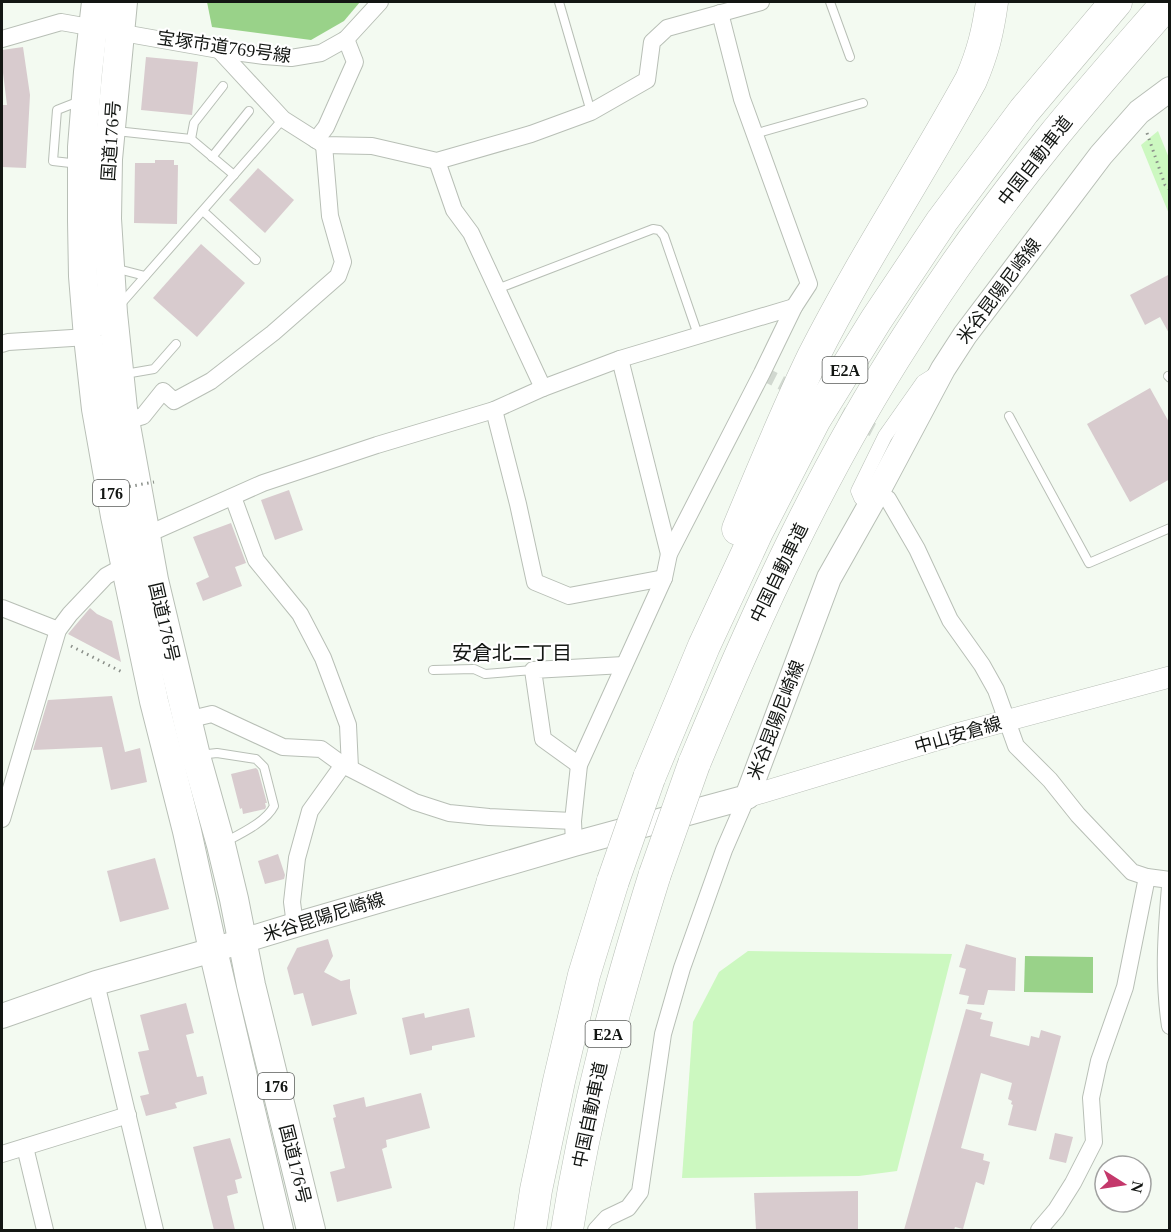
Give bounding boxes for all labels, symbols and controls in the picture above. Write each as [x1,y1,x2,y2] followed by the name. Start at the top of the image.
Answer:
[156,28,292,66] street label: 宝塚市道769号線
[98,100,124,182] street label: 国道176号
[994,112,1076,210] street label: 中国自動車道
[953,235,1045,347] street label: 米谷昆陽尼崎線
[822,357,868,383] road number: E2A
[93,480,129,506] road number: 176
[746,520,812,626] street label: 中国自動車道
[145,580,183,664] street label: 国道176号
[452,642,572,664] district label: 安倉北二丁目
[744,658,808,782] street label: 米谷昆陽尼崎線
[912,713,1004,757] street label: 中山安倉線
[261,889,387,945] street label: 米谷昆陽尼崎線
[586,1021,630,1047] road number: E2A
[569,1060,611,1170] street label: 中国自動車道
[258,1073,294,1099] road number: 176
[275,1122,315,1206] street label: 国道176号
[1093,1154,1153,1214] north arrow
[1128,1180,1147,1195] text: N

